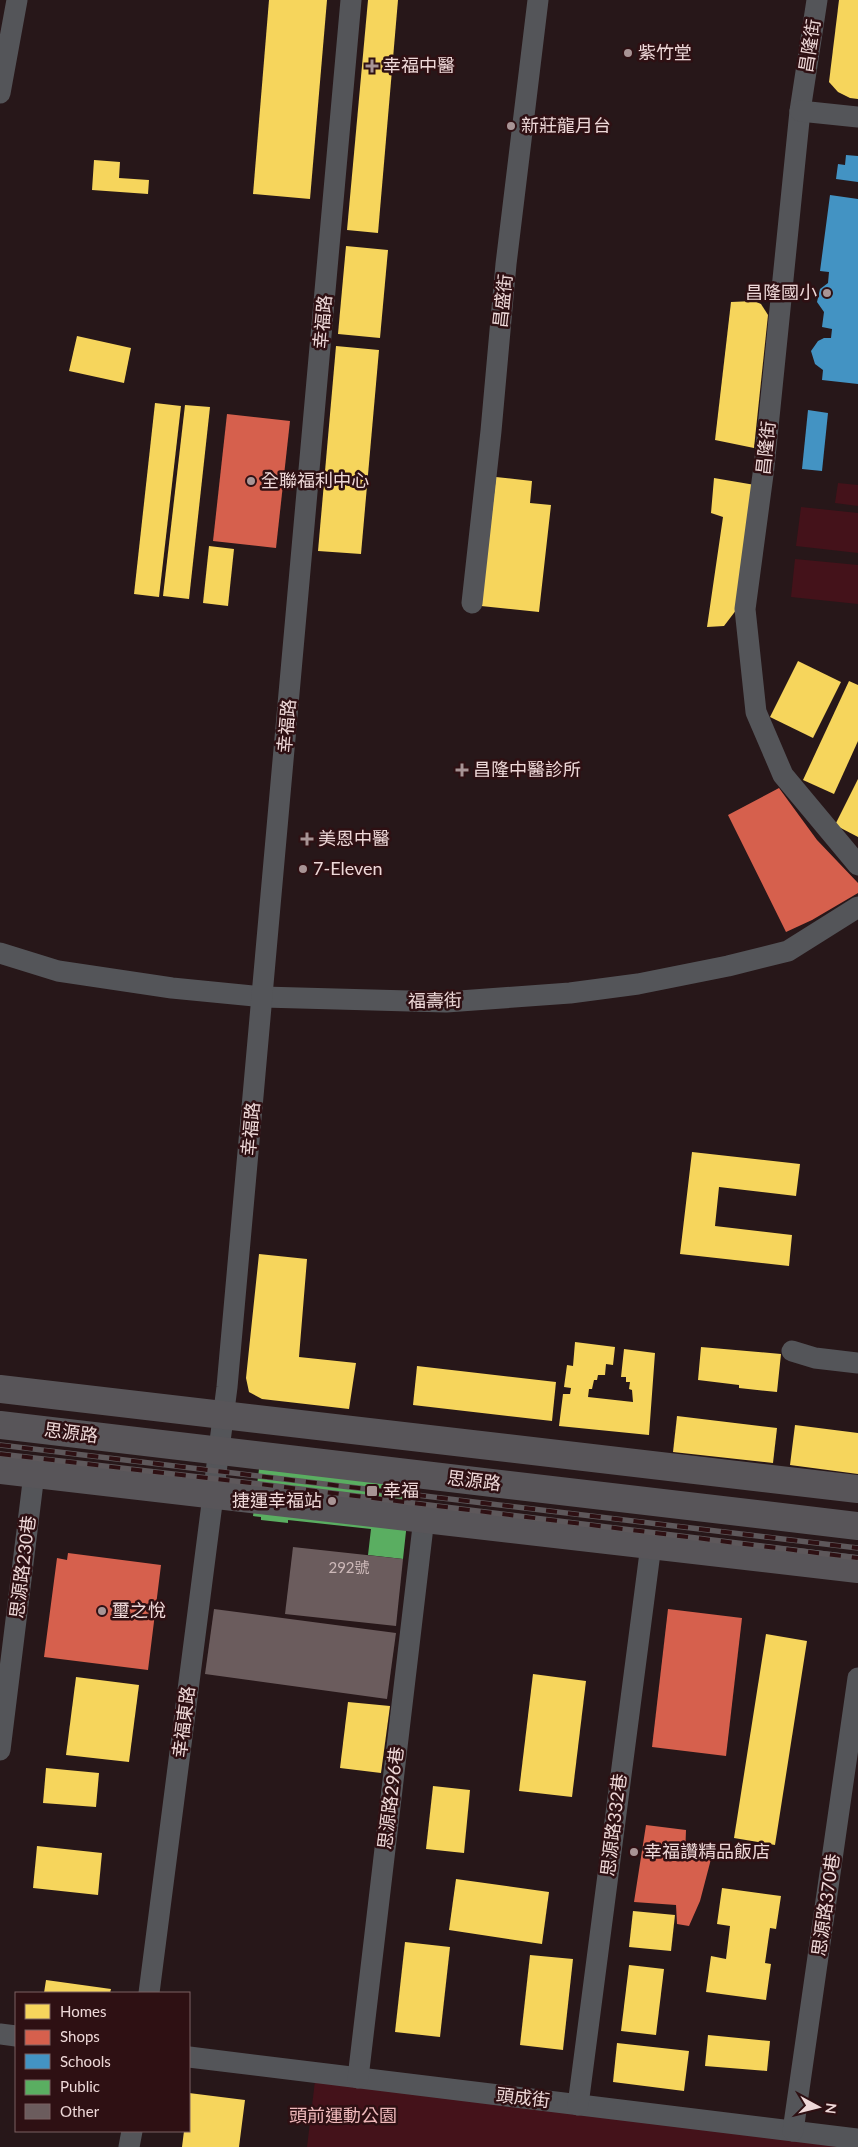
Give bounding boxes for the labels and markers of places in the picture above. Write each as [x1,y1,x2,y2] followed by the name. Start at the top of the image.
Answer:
[638,41,692,63] place label: 紫竹堂
[622,47,634,59] marker: 紫竹堂
[383,54,455,76] place label: 幸福中醫
[365,59,379,73] marker: 幸福中醫
[521,114,611,136] place label: 新莊龍月台
[505,120,517,132] marker: 新莊龍月台
[745,281,817,303] place label: 昌隆國小
[821,287,833,299] marker: 昌隆國小
[261,469,369,491] place label: 全聯福利中心
[245,475,257,487] marker: 全聯福利中心
[473,758,581,780] place label: 昌隆中醫診所
[455,763,469,777] marker: 昌隆中醫診所
[318,827,390,849] place label: 美恩中醫
[300,832,314,846] marker: 美恩中醫
[313,857,383,879] place label: 7-Eleven
[297,863,309,875] marker: 7-Eleven
[383,1479,419,1501] place label: 幸福
[365,1484,379,1498] marker: 幸福
[232,1489,322,1511] place label: 捷運幸福站
[326,1495,338,1507] marker: 捷運幸福站
[112,1599,166,1621] place label: 璽之悅
[96,1605,108,1617] marker: 璽之悅
[644,1840,770,1862] place label: 幸福讚精品飯店
[628,1846,640,1858] marker: 幸福讚精品飯店

